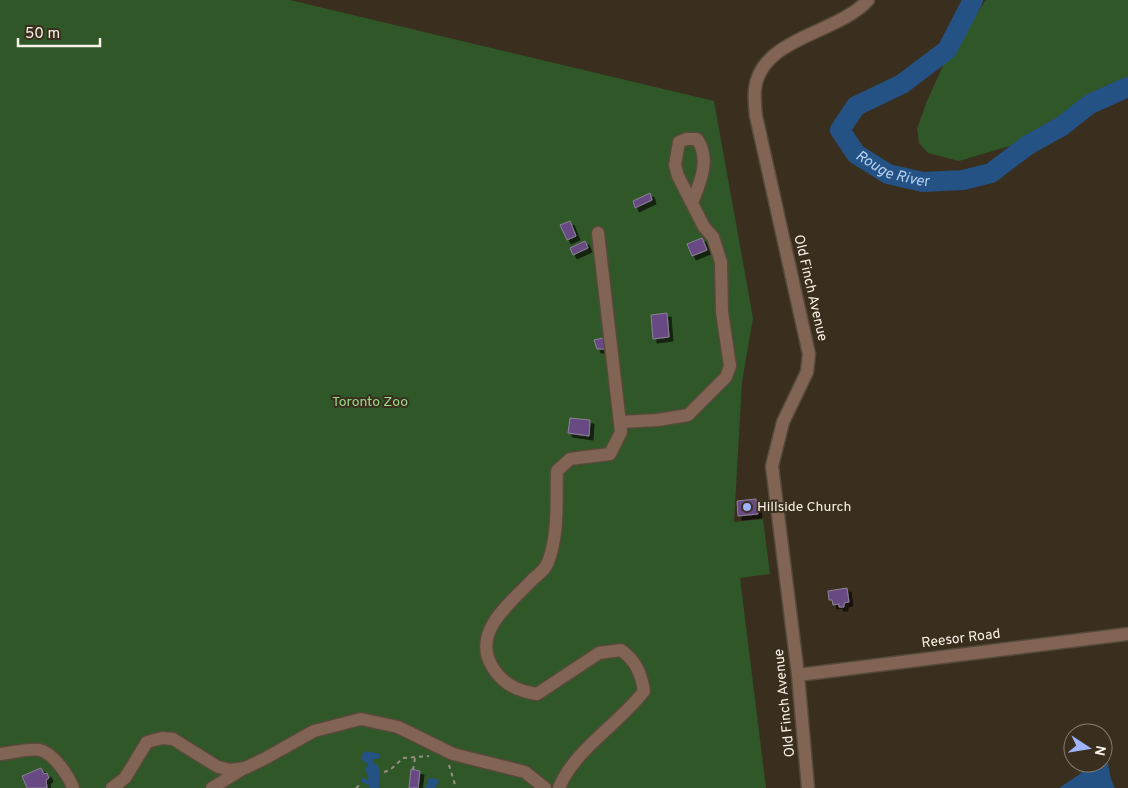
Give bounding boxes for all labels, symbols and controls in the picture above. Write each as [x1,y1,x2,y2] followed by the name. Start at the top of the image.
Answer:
[18,15,100,47] scale bar
[25,25,60,44] text: 50 m
[852,147,931,191] water label: Rouge River
[789,233,831,343] street label: Old Finch Avenue
[332,394,408,411] park label: Toronto Zoo
[757,499,851,516] place label: Hillside Church
[741,501,753,513] marker: Hillside Church
[921,626,1001,652] street label: Reesor Road
[771,648,799,758] street label: Old Finch Avenue
[1063,723,1113,773] north arrow
[1090,744,1109,757] text: N

